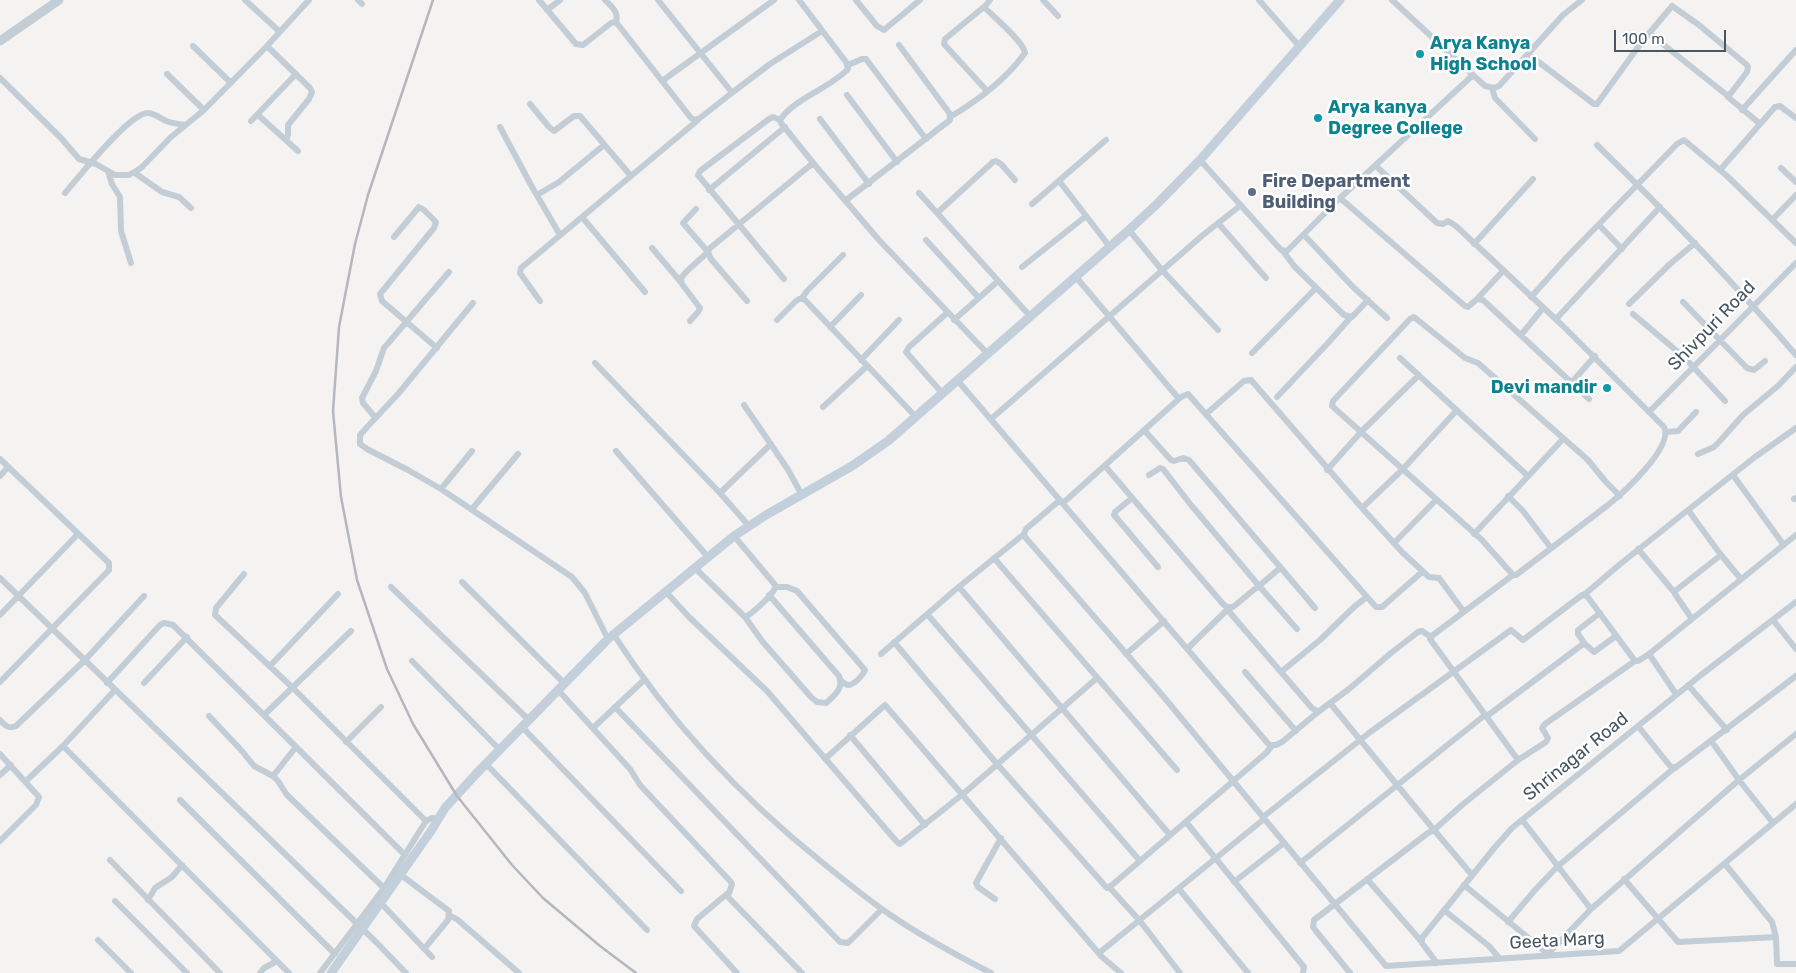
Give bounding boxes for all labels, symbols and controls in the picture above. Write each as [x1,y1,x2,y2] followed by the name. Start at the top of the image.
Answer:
[1616,20,1728,52] scale bar
[1622,30,1664,48] text: 100 m
[1430,33,1537,76] place label: Arya Kanya High School
[1414,48,1426,60] marker: Arya Kanya High School
[1328,97,1463,140] place label: Arya kanya Degree College
[1312,112,1324,124] marker: Arya kanya Degree College
[1262,171,1410,213] place label: Fire Department Building
[1246,186,1258,198] marker: Fire Department Building
[1664,277,1760,375] street label: Shivpuri Road
[1491,377,1597,399] place label: Devi mandir
[1601,382,1613,394] marker: Devi mandir
[1519,708,1633,806] street label: Shrinagar Road
[1509,928,1605,954] street label: Geeta Marg

